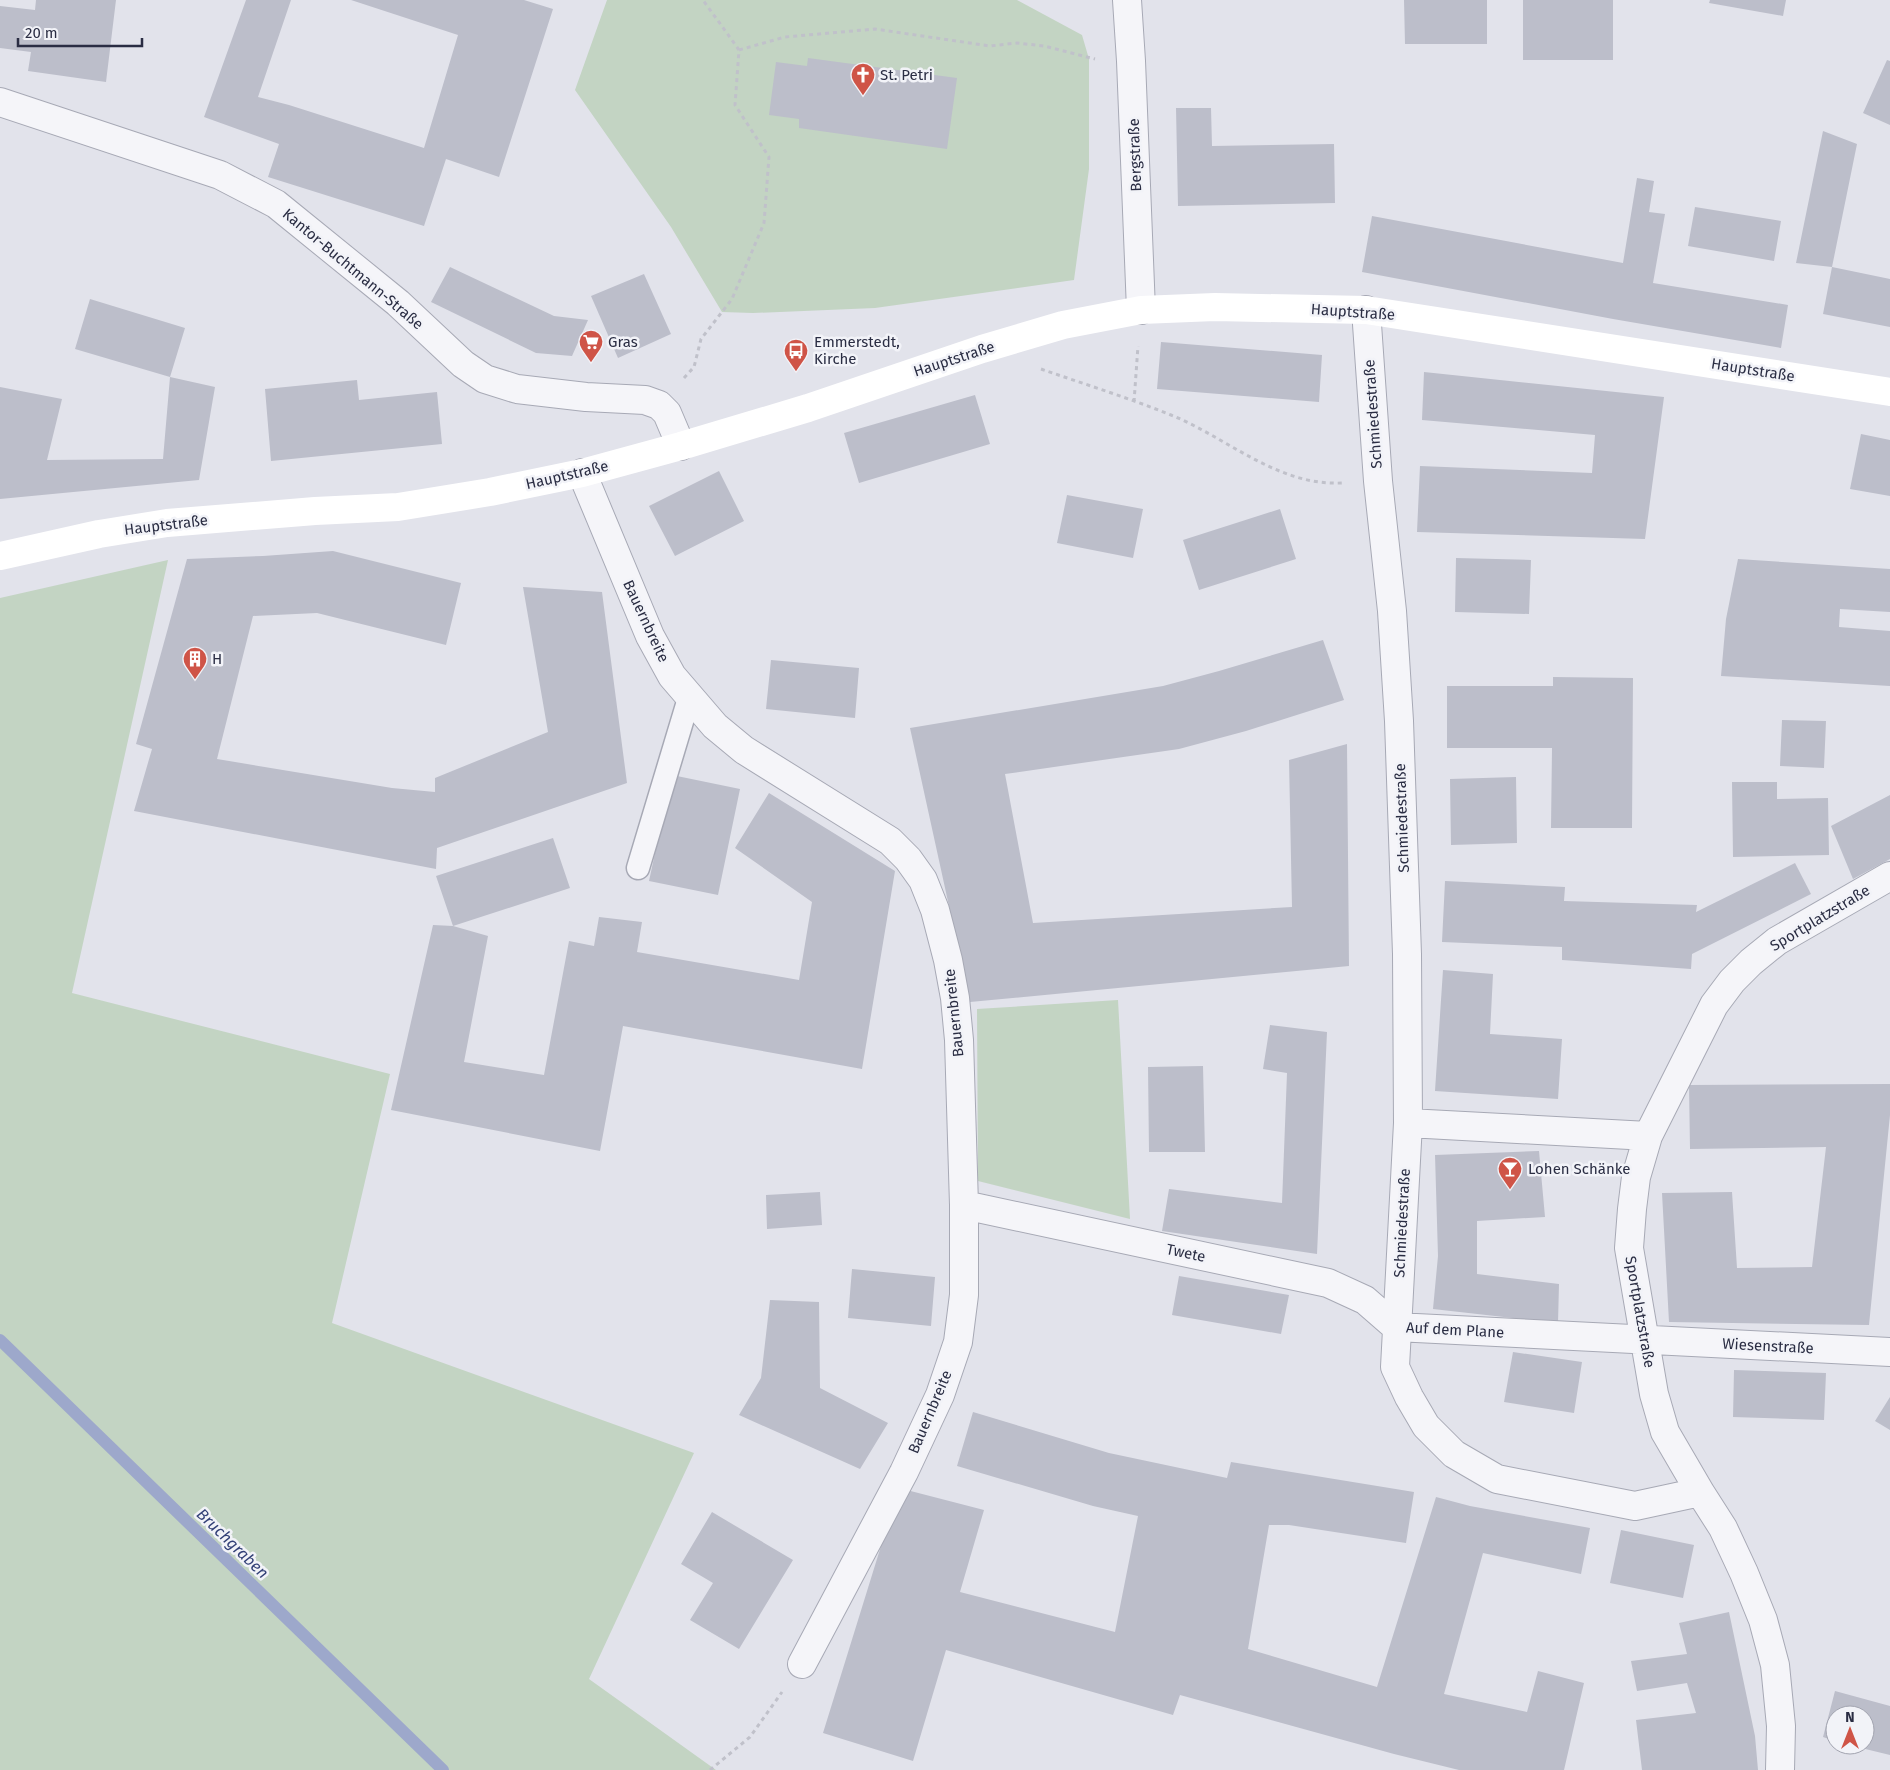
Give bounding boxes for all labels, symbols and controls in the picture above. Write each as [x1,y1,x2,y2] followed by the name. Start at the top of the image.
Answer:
[18,15,141,47] scale bar
[25,24,58,42] text: 20 m
[850,62,876,96] church icon: St. Petri
[880,66,933,84] place label: St. Petri
[1125,118,1145,192] street label: Bergstraße
[279,205,427,333] street label: Kantor-Buchtmann-Straße
[1310,300,1396,324] street label: Hauptstraße
[578,329,604,363] supermarket icon: Gras
[608,333,638,351] place label: Gras
[814,333,900,368] place label: Emmerstedt, Kirche
[911,337,997,381] street label: Hauptstraße
[783,338,809,372] bus stop icon: Emmerstedt, Kirche
[1710,355,1796,385] street label: Hauptstraße
[1360,359,1386,469] street label: Schmiedestraße
[524,457,610,493] street label: Hauptstraße
[123,511,209,539] street label: Hauptstraße
[619,577,673,665] street label: Bauernbreite
[182,646,208,680] building icon: H
[212,650,222,668] place label: H
[1391,763,1413,873] street label: Schmiedestraße
[1767,881,1873,955] street label: Sportplatzstraße
[940,968,968,1058] street label: Bauernbreite
[1497,1156,1523,1190] bar icon: Lohen Schänke
[1528,1160,1630,1178] place label: Lohen Schänke
[1390,1168,1414,1278] street label: Schmiedestraße
[1165,1240,1207,1266] street label: Twete
[1621,1255,1659,1369] street label: Sportplatzstraße
[1405,1318,1505,1342] street label: Auf dem Plane
[1722,1335,1814,1357] street label: Wiesenstraße
[904,1368,956,1456] street label: Bauernbreite
[193,1504,273,1582] water label: Bruchgraben
[1825,1705,1875,1755] north arrow
[1845,1709,1855,1726] text: N

